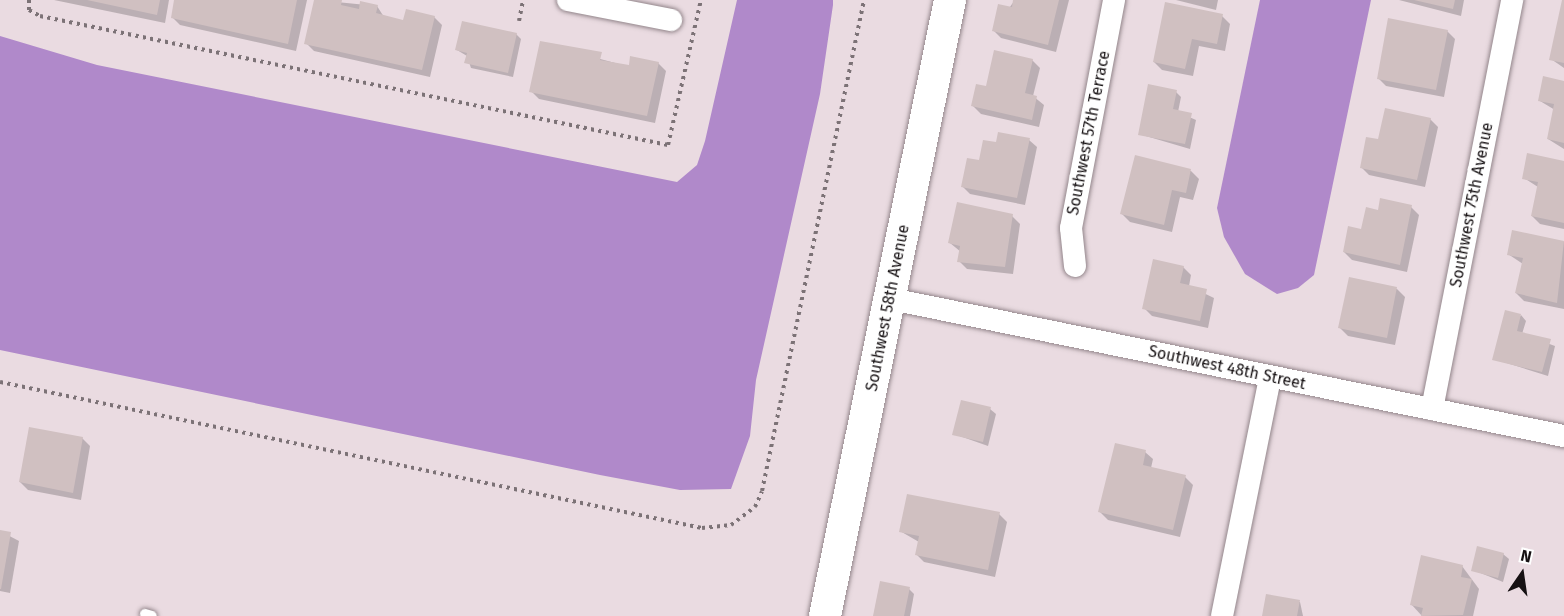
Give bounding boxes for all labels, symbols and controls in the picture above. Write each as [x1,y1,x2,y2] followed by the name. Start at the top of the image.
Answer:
[1064,49,1114,217] street label: Southwest 57th Terrace
[1447,121,1497,289] street label: Southwest 75th Avenue
[862,223,914,393] street label: Southwest 58th Avenue
[1147,342,1307,394] street label: Southwest 48th Street
[1492,544,1552,604] north arrow
[1519,546,1533,566] text: N

